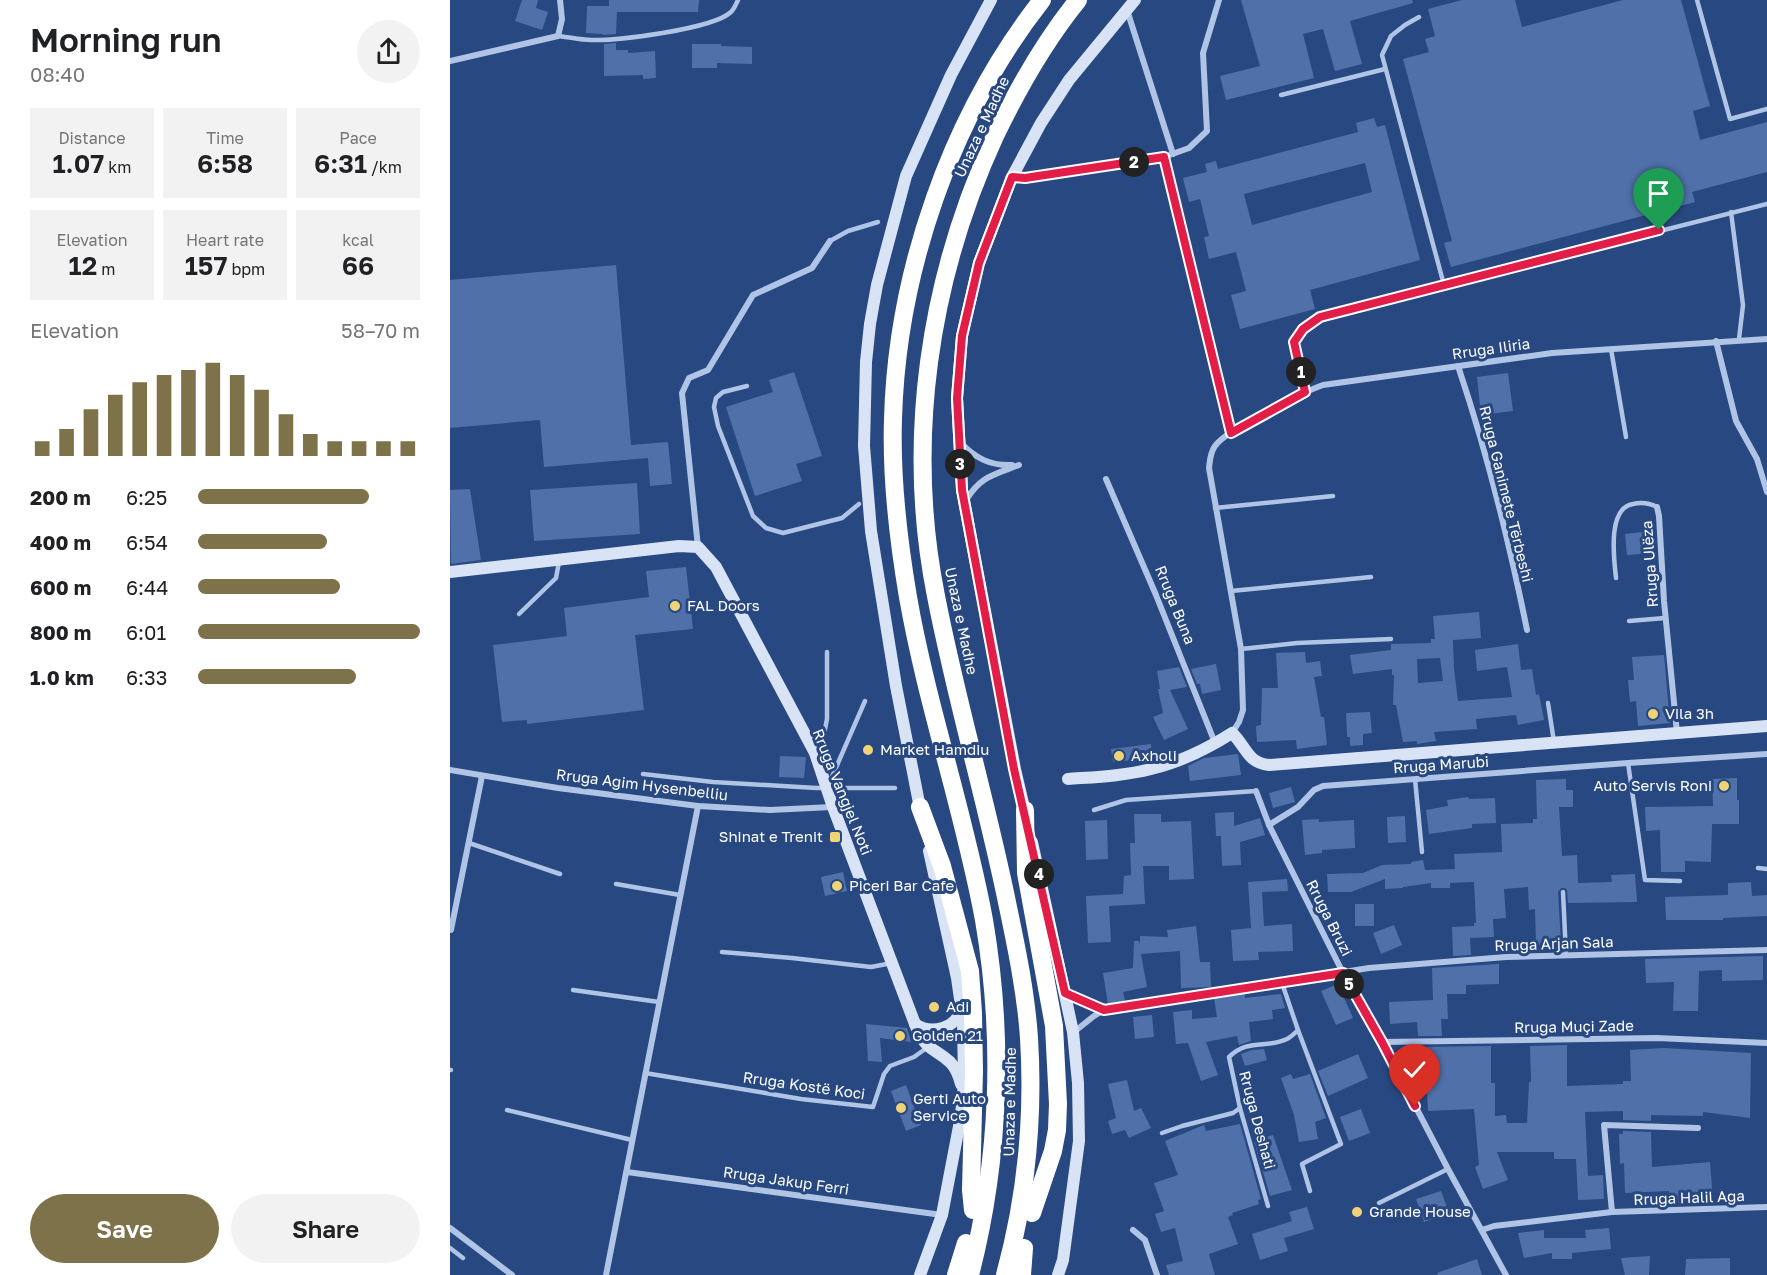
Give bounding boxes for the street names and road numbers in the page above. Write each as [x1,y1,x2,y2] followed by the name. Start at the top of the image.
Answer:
[950,73,1013,180] street label: Unaza e Madhe
[1451,334,1531,362] street label: Rruga Iliria
[1476,404,1538,584] street label: Rruga Ganimete Tërbeshi
[1637,520,1661,608] street label: Rruga Ulëza
[1152,563,1200,647] street label: Rruga Buna
[942,565,982,677] street label: Unaza e Madhe
[809,726,876,857] street label: Rruga Vangjel Noti
[1392,752,1490,776] street label: Rruga Marubi
[555,765,729,803] street label: Rruga Agim Hysenbelliu
[1303,876,1357,959] street label: Rruga Bruzi
[1494,932,1614,954] street label: Rruga Arjan Sala
[1514,1016,1634,1036] street label: Rruga Muçi Zade
[999,1047,1019,1157] street label: Unaza e Madhe
[742,1068,866,1103] street label: Rruga Kostë Koci
[1236,1068,1280,1171] street label: Rruga Deshati
[722,1162,850,1198] street label: Rruga Jakup Ferri
[1633,1186,1745,1208] street label: Rruga Halil Aga

